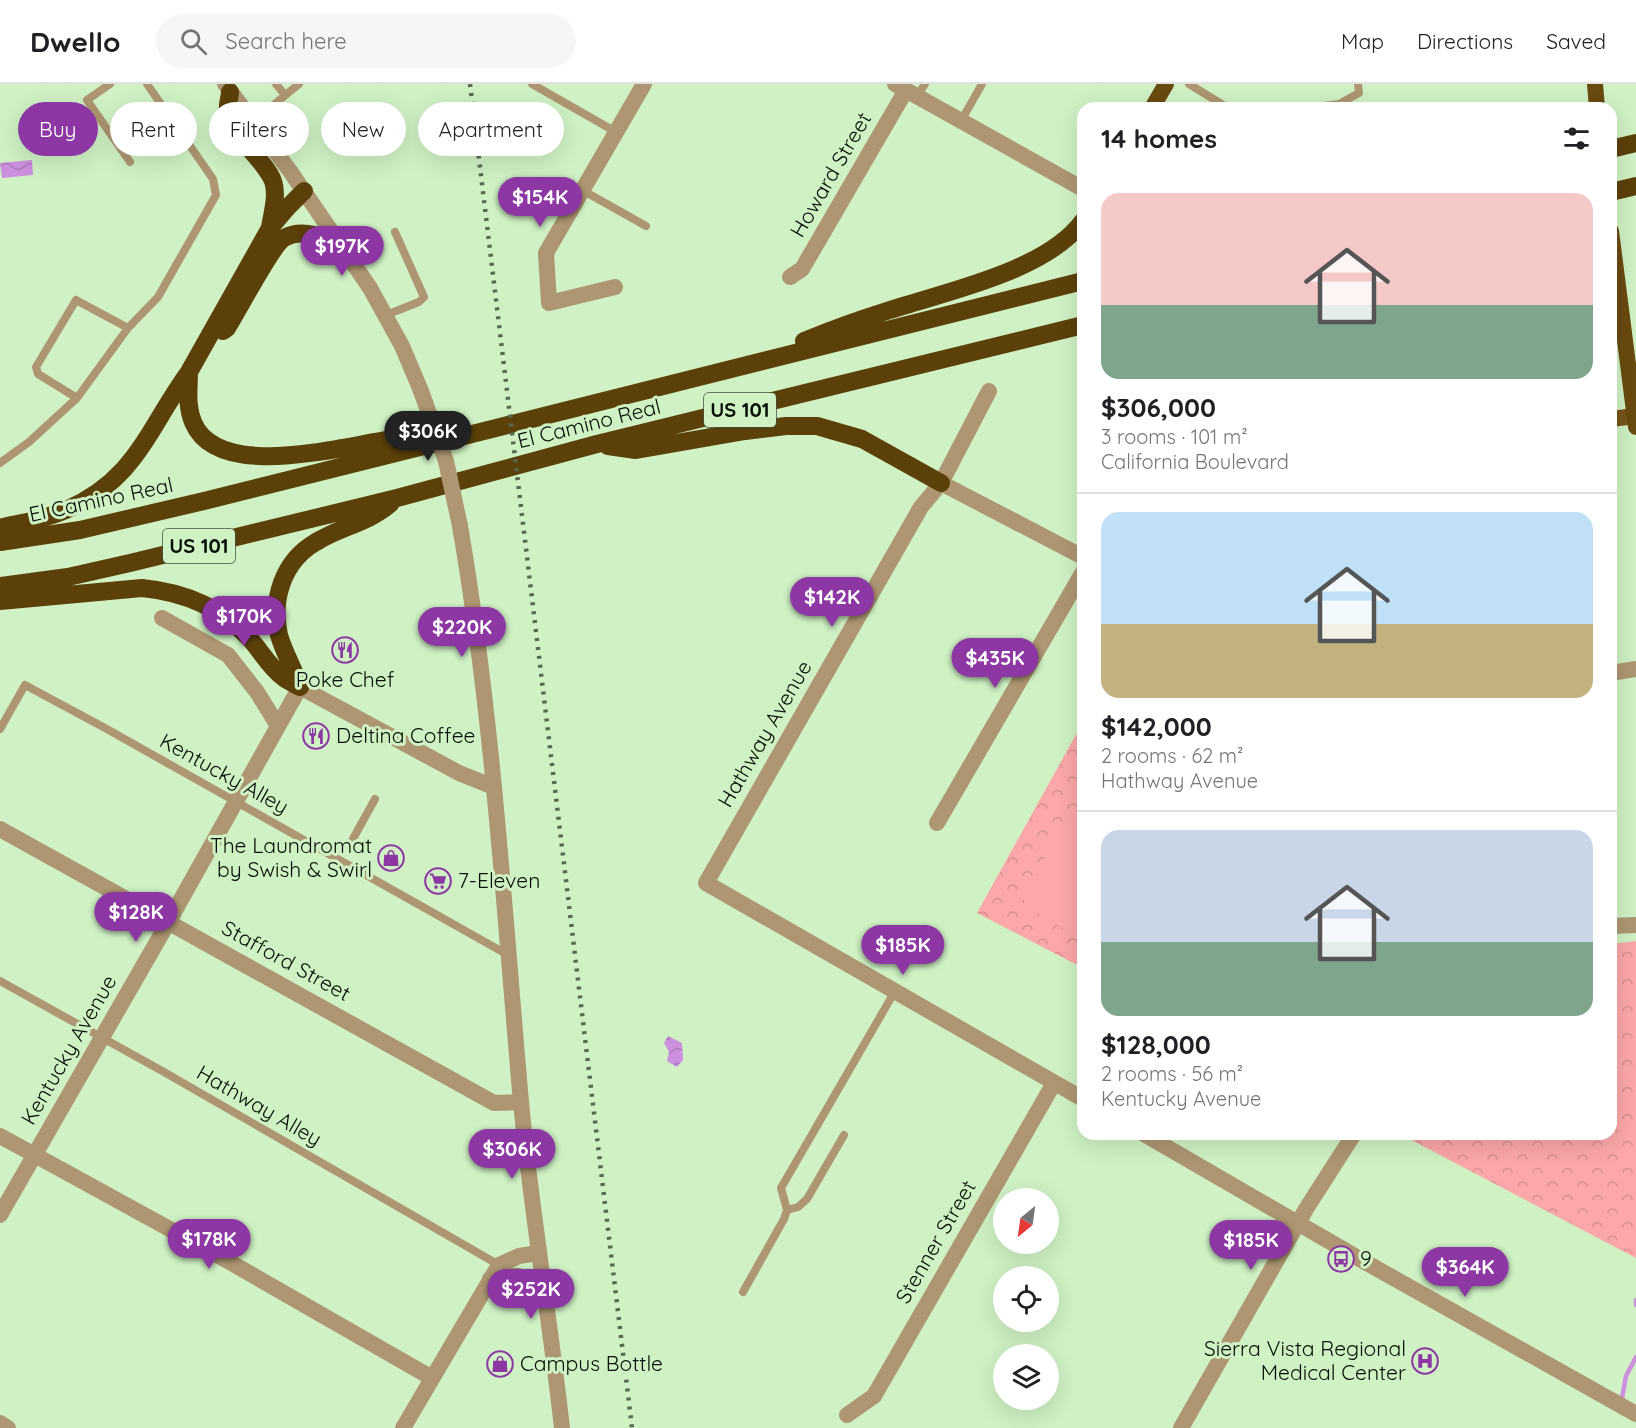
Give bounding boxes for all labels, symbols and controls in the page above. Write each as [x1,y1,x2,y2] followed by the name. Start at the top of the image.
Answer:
[156,14,576,68] search box
[30,24,120,59] text: Dwello
[177,25,210,58] icon: search
[225,27,347,55] text: Search here
[1341,28,1384,54] text: Map
[1417,28,1513,54] text: Directions
[1546,28,1606,54] text: Saved
[18,102,98,156] chip: Buy
[110,102,197,156] chip: Rent
[209,102,309,156] chip: Filters
[321,102,406,156] chip: New
[418,102,564,156] chip: Apartment
[784,107,876,242] street label: Howard Street
[1101,122,1217,155] text: 14 homes
[1560,122,1593,155] icon: filters
[498,177,582,228] pin: $154K
[512,184,568,209] text: $154K
[300,226,384,277] pin: $197K
[1293,232,1401,340] icon: home
[315,233,369,258] text: $197K
[1101,391,1216,424] text: $306,000
[514,393,663,453] street label: El Camino Real
[704,393,776,427] road number: US 101
[386,411,470,462] pin: $306K
[398,418,458,443] text: $306K
[1101,424,1248,449] text: 3 rooms · 101 m²
[1101,449,1289,474] text: California Boulevard
[26,471,175,527] street label: El Camino Real
[163,529,235,563] road number: US 101
[1293,551,1401,659] icon: home
[790,577,874,628] pin: $142K
[804,584,860,609] text: $142K
[202,596,286,647] pin: $170K
[216,603,272,628] text: $170K
[420,607,504,658] pin: $220K
[432,614,492,639] text: $220K
[330,635,360,665] restaurant icon: Poke Chef
[953,638,1037,689] pin: $435K
[965,645,1025,670] text: $435K
[712,656,817,811] street label: Hathway Avenue
[296,666,395,692] place label: Poke Chef
[1101,710,1212,743] text: $142,000
[301,721,331,751] restaurant icon: Deltina Coffee
[336,722,475,748] place label: Deltina Coffee
[156,727,293,819] street label: Kentucky Alley
[1101,743,1243,768] text: 2 rooms · 62 m²
[1101,768,1258,793] text: Hathway Avenue
[210,832,372,882] place label: The Laundromat by Swish & Swirl
[376,843,406,873] shop icon: The Laundromat by Swish & Swirl
[423,866,453,896] supermarket icon: 7-Eleven
[458,867,540,893] place label: 7-Eleven
[1293,869,1401,977] icon: home
[94,892,178,943] pin: $128K
[108,899,164,924] text: $128K
[218,914,355,1006] street label: Stafford Street
[861,925,945,976] pin: $185K
[875,932,931,957] text: $185K
[15,970,121,1129] street label: Kentucky Avenue
[1101,1028,1211,1061] text: $128,000
[192,1059,327,1151] street label: Hathway Alley
[1101,1061,1243,1086] text: 2 rooms · 56 m²
[1101,1086,1261,1111] text: Kentucky Avenue
[470,1129,554,1180] pin: $306K
[482,1136,542,1161] text: $306K
[889,1175,981,1308] street label: Stenner Street
[993,1188,1059,1254] north arrow
[993,1188,1059,1410] map controls
[167,1219,251,1270] pin: $178K
[1209,1220,1293,1271] pin: $185K
[182,1226,236,1251] text: $178K
[1223,1227,1279,1252] text: $185K
[1326,1244,1356,1274] bus stop icon: 9
[1360,1245,1372,1271] place label: 9
[1423,1247,1507,1298] pin: $364K
[1436,1254,1494,1279] text: $364K
[993,1266,1059,1332] button: locate
[489,1269,573,1320] pin: $252K
[501,1276,561,1301] text: $252K
[1204,1335,1406,1385] place label: Sierra Vista Regional Medical Center
[993,1344,1059,1410] button: layers
[1410,1346,1440,1376] hospital icon: Sierra Vista Regional Medical Center
[485,1349,515,1379] shop icon: Campus Bottle
[520,1350,663,1376] place label: Campus Bottle

